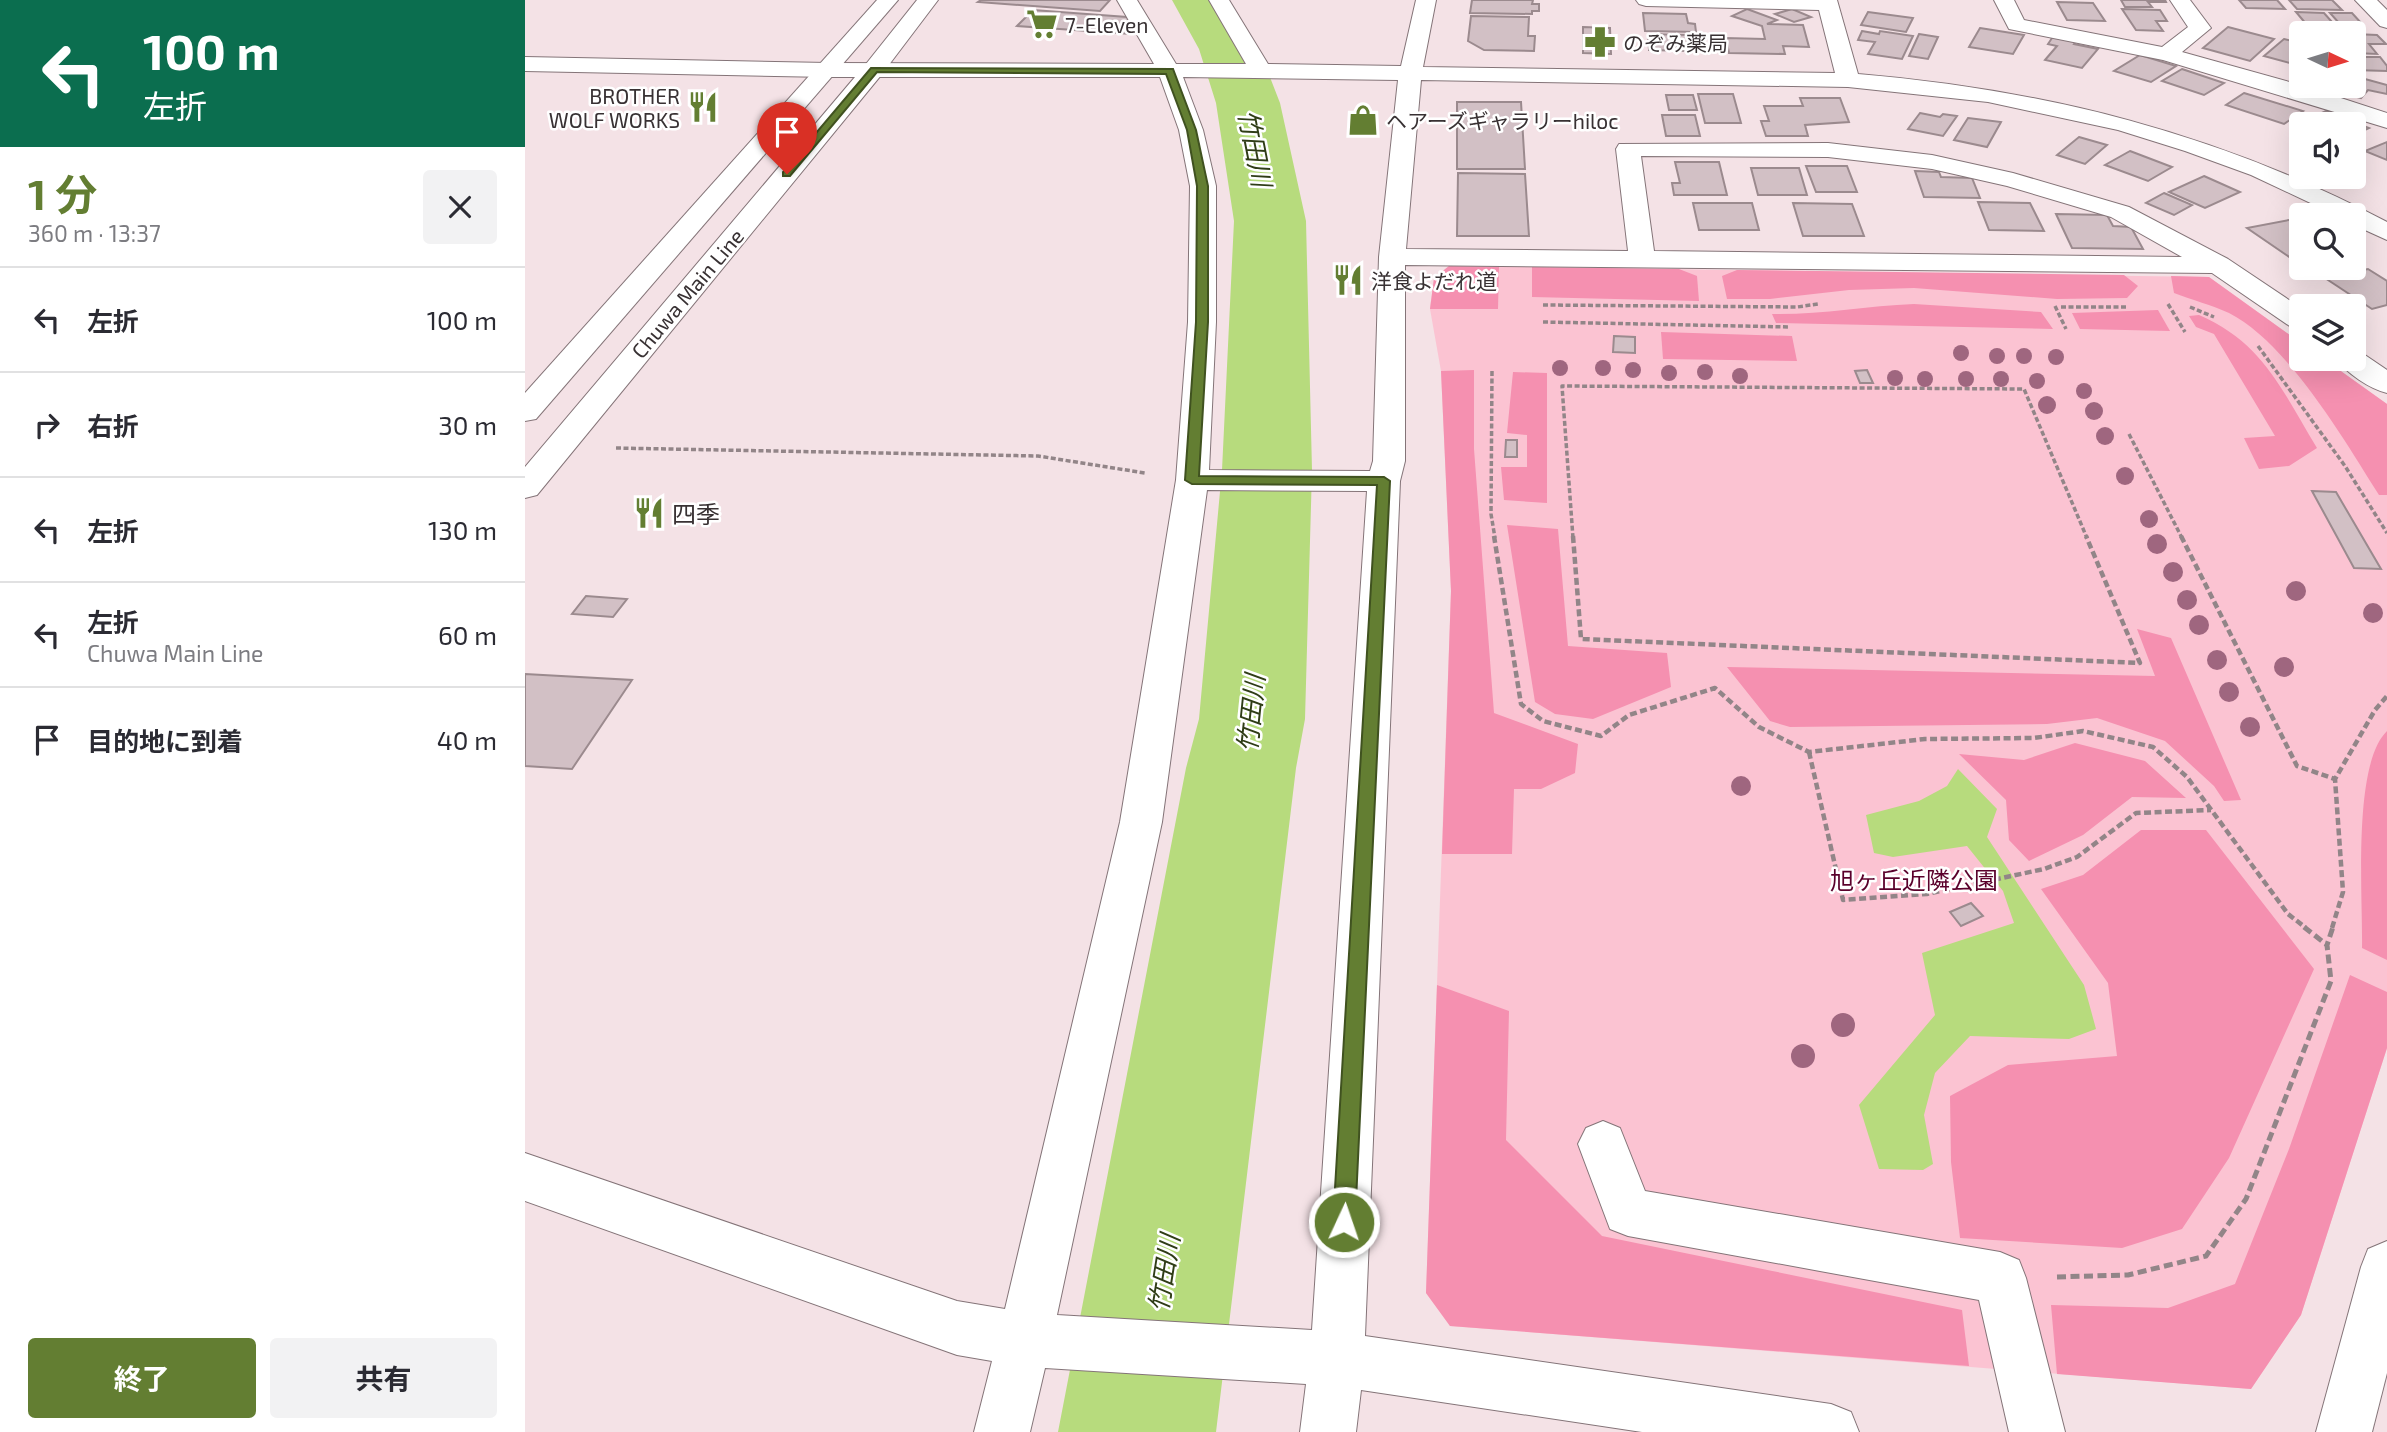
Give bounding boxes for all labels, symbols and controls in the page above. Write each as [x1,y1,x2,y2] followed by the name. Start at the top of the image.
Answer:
[1025,7,1059,41] supermarket icon: 7-Eleven
[1065,12,1148,37] place label: 7-Eleven
[143,21,280,80] text: 100 m
[2289,21,2366,98] north arrow
[2289,21,2366,371] map controls
[1583,25,1617,59] pharmacy icon: のぞみ薬局
[28,28,119,119] icon: left
[1623,30,1728,55] place label: のぞみ薬局
[549,83,680,132] place label: BROTHER WOLF WORKS
[143,86,207,124] text: 左折
[686,90,720,124] restaurant icon: BROTHER WOLF WORKS
[757,102,817,174] pin
[1346,103,1380,137] shop icon: ヘアーズギャラリーhiloc
[1233,107,1279,192] water label: 竹田川
[1386,108,1619,133] place label: ヘアーズギャラリーhiloc
[2289,112,2366,189] button: sound
[768,113,806,151] icon: arrive
[28,168,97,218] text: 1 分
[423,170,497,244] button: close
[2289,203,2366,280] button: search
[28,219,161,247] text: 360 m · 13:37
[626,223,748,363] street label: Chuwa Main Line
[1331,263,1365,297] restaurant icon: 洋食よだれ道
[1371,268,1497,293] place label: 洋食よだれ道
[2289,294,2366,371] button: layers
[28,301,66,339] icon: left
[427,304,497,335] text: 100 m
[87,305,139,336] text: 左折
[28,406,66,444] icon: right
[438,409,497,440] text: 30 m
[87,410,139,441] text: 右折
[632,496,666,530] restaurant icon: 四季
[672,499,720,528] place label: 四季
[28,511,66,549] icon: left
[428,514,497,545] text: 130 m
[87,515,139,546] text: 左折
[87,606,139,637] text: 左折
[28,616,66,654] icon: left
[438,619,497,650] text: 60 m
[87,639,263,667] text: Chuwa Main Line
[1231,670,1270,753] water label: 竹田川
[28,721,66,759] icon: arrive
[437,724,497,755] text: 40 m
[87,725,243,756] text: 目的地に到着
[1830,865,1998,894] park label: 旭ヶ丘近隣公園
[1307,1185,1381,1259] position arrow
[1142,1229,1185,1314] water label: 竹田川
[28,1338,256,1418] button: 終了
[270,1338,497,1418] button: 共有

